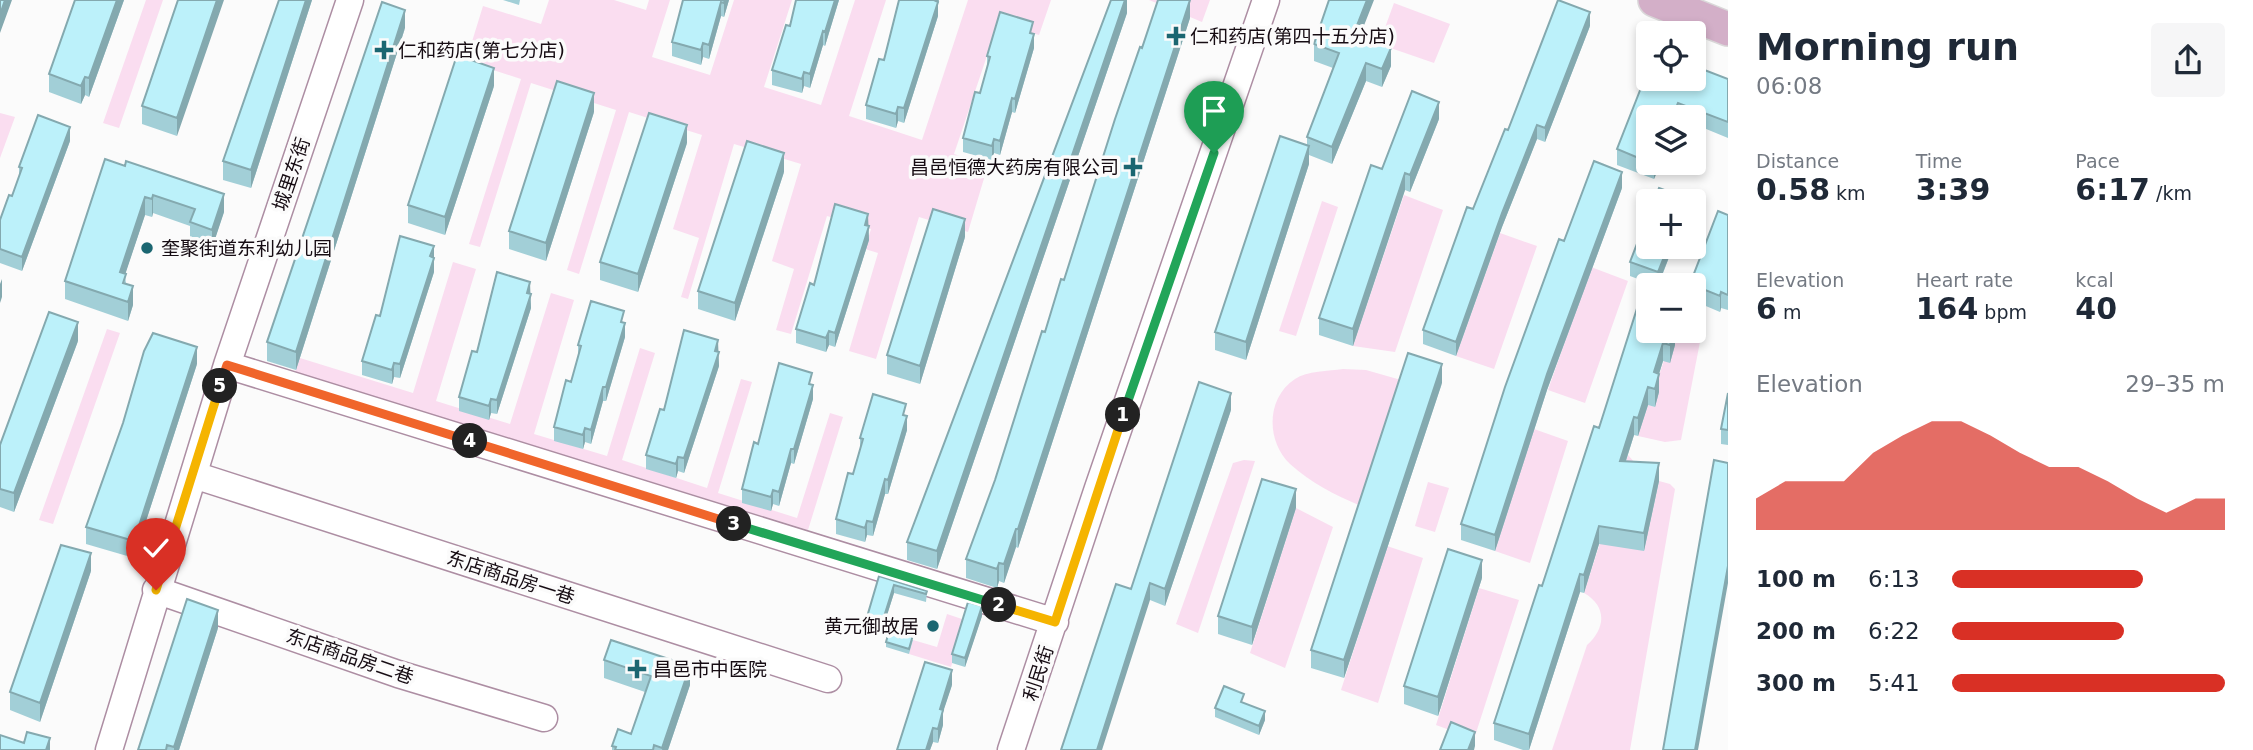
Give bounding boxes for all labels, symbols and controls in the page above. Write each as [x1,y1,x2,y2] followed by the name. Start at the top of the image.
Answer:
[1636,21,1706,343] map controls
[1636,21,1706,91] button: locate
[2151,23,2225,97] button: share
[1190,25,1395,47] place label: 仁和药店(第四十五分店)
[1756,25,2019,69] text: Morning run
[1168,28,1184,44] marker: 仁和药店(第四十五分店)
[398,39,565,61] place label: 仁和药店(第七分店)
[376,42,392,58] marker: 仁和药店(第七分店)
[1756,73,1822,99] text: 06:08
[1184,81,1244,153] pin
[1195,92,1233,130] icon: arrive
[1636,105,1706,175] button: layers
[268,134,314,214] street label: 城里东街
[1756,150,1839,172] text: Distance
[1916,150,1962,172] text: Time
[2075,150,2120,172] text: Pace
[910,156,1119,178] place label: 昌邑恒德大药房有限公司
[1125,159,1141,175] marker: 昌邑恒德大药房有限公司
[1756,172,1830,207] text: 0.58
[1916,172,1990,207] text: 3:39
[2075,172,2150,207] text: 6:17
[1830,182,1866,204] text: km
[2150,182,2192,204] text: /km
[1636,189,1706,259] button: +
[161,237,332,259] place label: 奎聚街道东利幼儿园
[139,240,155,256] marker: 奎聚街道东利幼儿园
[1756,269,1844,291] text: Elevation
[1916,269,2013,291] text: Heart rate
[2075,269,2114,291] text: kcal
[1636,273,1706,343] button: −
[1756,291,1777,326] text: 6
[1916,291,1978,326] text: 164
[2075,291,2117,326] text: 40
[1777,301,1801,323] text: m
[1978,301,2027,323] text: bpm
[202,368,238,404] pin: 5
[1756,371,1863,397] text: Elevation
[2125,371,2225,397] text: 29–35 m
[213,374,226,396] text: 5
[1106,398,1140,432] pin: 1
[1116,403,1129,425] text: 1
[452,424,488,458] pin: 4
[463,429,476,451] text: 4
[716,506,752,542] pin: 3
[727,512,740,534] text: 3
[126,518,186,590] pin
[137,529,175,567] icon: check
[444,546,578,608] street label: 东店商品房一巷
[1756,566,1836,592] text: 100 m
[1868,566,1920,592] text: 6:13
[982,588,1016,622] pin: 2
[992,593,1005,615] text: 2
[824,615,919,637] place label: 黄元御故居
[925,618,941,634] marker: 黄元御故居
[1756,618,1836,644] text: 200 m
[1868,618,1920,644] text: 6:22
[284,624,416,688] street label: 东店商品房二巷
[1019,642,1057,704] street label: 利民街
[653,658,767,680] place label: 昌邑市中医院
[627,659,647,679] marker: 昌邑市中医院
[1756,670,1836,696] text: 300 m
[1868,670,1920,696] text: 5:41

